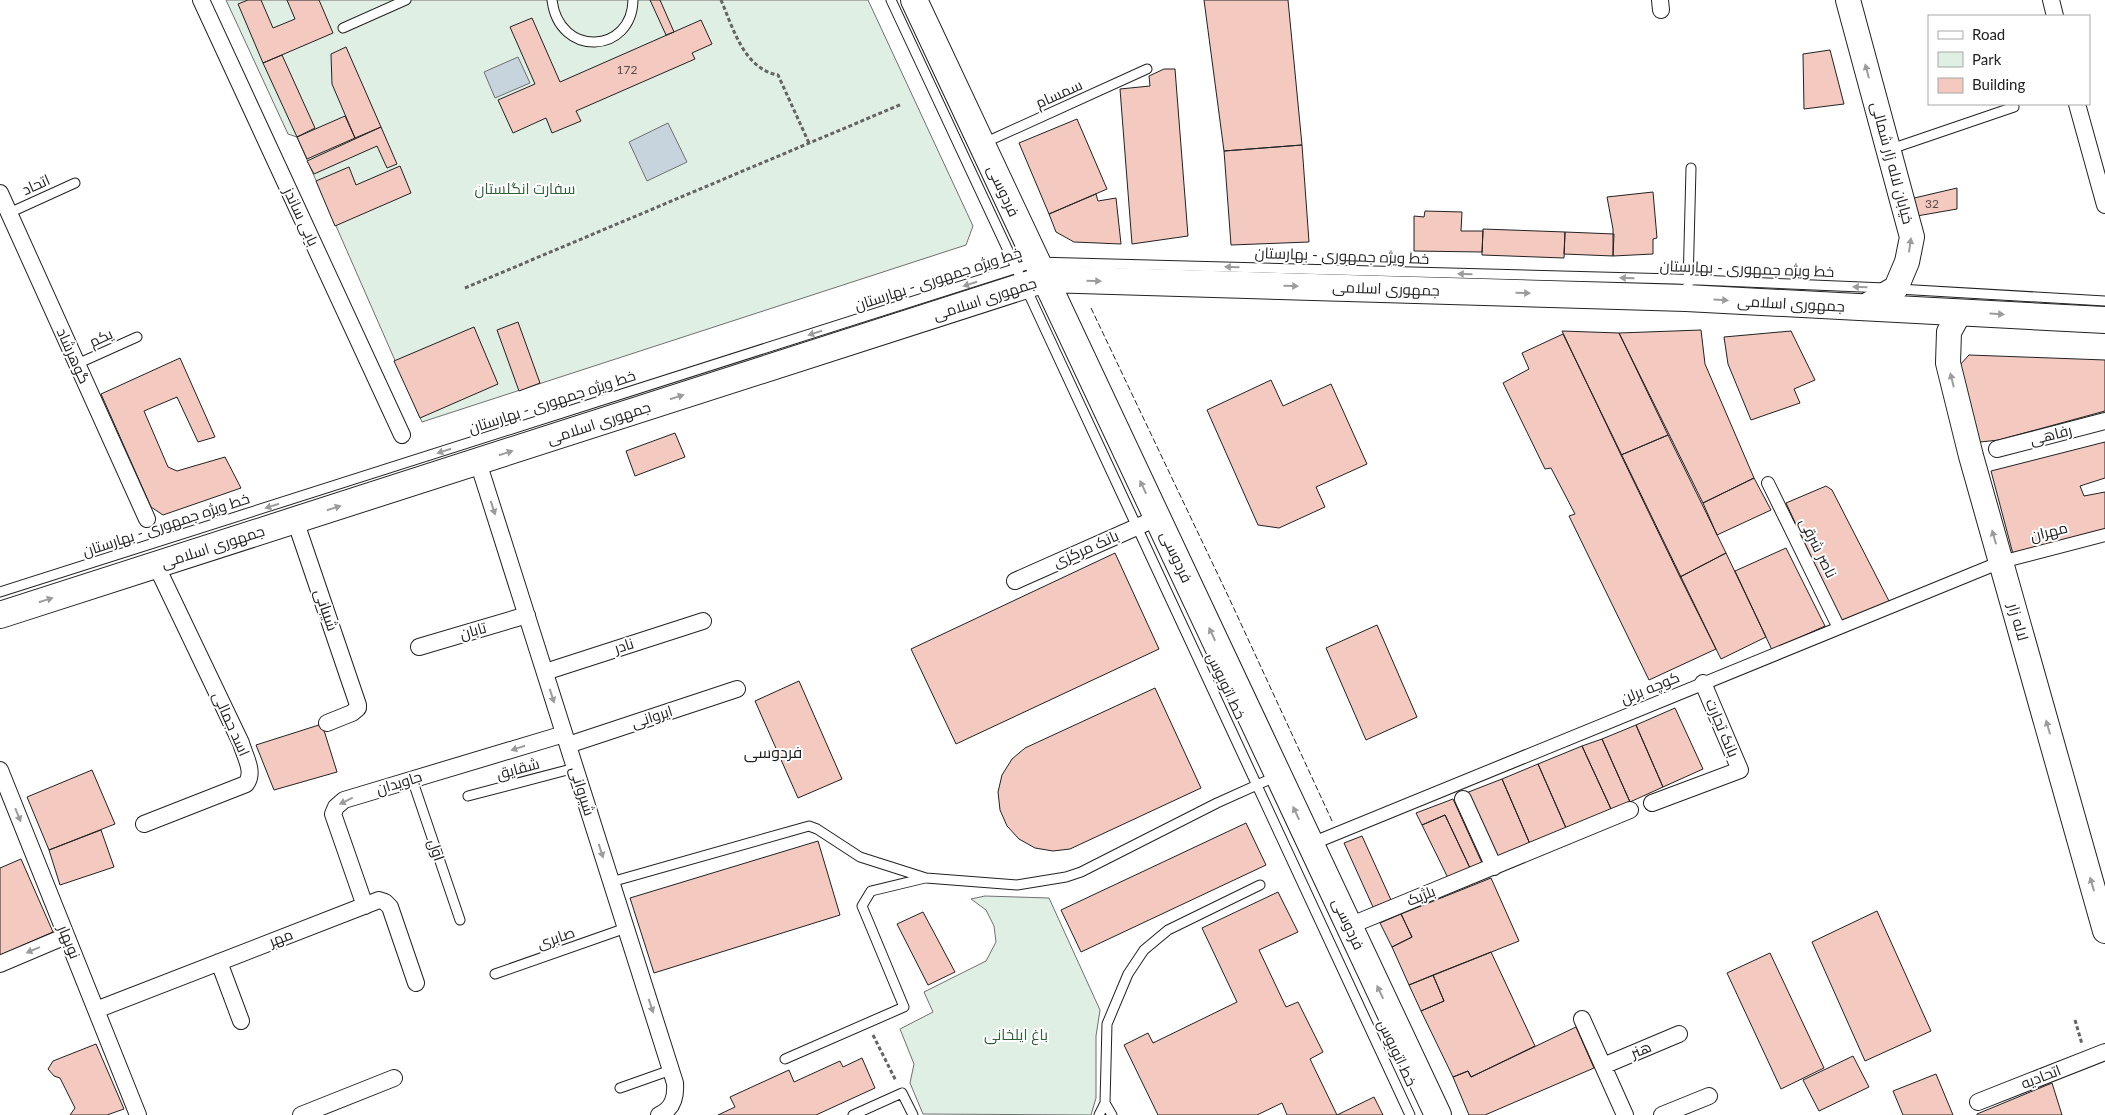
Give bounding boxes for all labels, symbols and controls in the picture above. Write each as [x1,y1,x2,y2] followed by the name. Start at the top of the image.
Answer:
[1928,15,2090,105] legend
[1972,25,2005,43] text: Road
[1972,50,2002,68] text: Park
[617,62,637,77] house number: 172
[1862,63,1870,78] one-way arrow
[1032,75,1086,113] street label: سمسام
[1972,75,2025,93] text: Building
[1866,100,1918,226] street label: خیابان لاله زار شمالی
[982,162,1024,220] street label: فردوسی
[19,170,52,198] street label: اتحاد
[474,179,576,199] park label: سفارت انگلستان
[278,184,323,249] street label: بابی ساندز
[1925,196,1939,211] house number: 32
[1906,236,1914,252] one-way arrow
[852,243,1024,315] street label: خط ویژه جمهوری - بهارستان
[1254,243,1430,269] street label: خط ویژه جمهوری - بهارستان
[1659,256,1835,282] street label: خط ویژه جمهوری - بهارستان
[1224,263,1240,271] one-way arrow
[1457,269,1473,277] one-way arrow
[931,273,1039,325] street label: جمهوری اسلامی
[1619,274,1635,282] one-way arrow
[1086,277,1102,285] one-way arrow
[1332,277,1440,301] street label: جمهوری اسلامی
[963,281,978,288] one-way arrow
[1283,283,1299,291] one-way arrow
[1851,283,1867,291] one-way arrow
[1516,289,1532,297] one-way arrow
[1737,291,1845,317] street label: جمهوری اسلامی
[1713,296,1729,304] one-way arrow
[1989,311,2005,319] one-way arrow
[86,324,116,352] street label: یکم
[53,325,94,387] street label: گوهرشاد
[808,330,823,337] one-way arrow
[466,366,638,438] street label: خط ویژه جمهوری - بهارستان
[1948,373,1956,388] one-way arrow
[670,393,685,401] one-way arrow
[545,397,653,449] street label: جمهوری اسلامی
[2028,420,2074,450] street label: رفاهی
[436,448,451,455] one-way arrow
[498,448,513,456] one-way arrow
[1138,480,1146,494] one-way arrow
[80,489,252,561] street label: خط ویژه جمهوری - بهارستان
[489,501,497,516] one-way arrow
[264,502,279,510] one-way arrow
[327,503,342,511] one-way arrow
[1795,515,1841,581] street label: ناصر شرقی
[2028,518,2070,546] street label: مهران
[159,521,267,573] street label: جمهوری اسلامی
[1050,526,1122,572] street label: بانک مرکزی
[1155,528,1197,586] street label: فردوسی
[1990,530,1998,545] one-way arrow
[310,586,342,634] street label: شیبانی
[39,596,54,604] one-way arrow
[2004,600,2033,643] street label: لاله زار
[457,618,489,644] street label: تابان
[1207,627,1215,641] one-way arrow
[611,633,636,658] street label: نادر
[1202,649,1250,723] street label: خط اتوبوس
[1618,667,1682,709] street label: کوچه برلن
[208,689,254,759] street label: اسد جمالی
[549,689,557,704] one-way arrow
[1702,696,1743,760] street label: بانک تجارت
[629,701,675,733] street label: ایروانی
[2044,720,2052,735] one-way arrow
[744,742,802,763] district label: فردوسی
[510,744,525,752] one-way arrow
[494,754,542,784] street label: شقایق
[565,764,599,818] street label: شیروانی
[374,767,424,799] street label: جاویدان
[339,797,353,805] one-way arrow
[1292,806,1300,820] one-way arrow
[14,808,22,823] one-way arrow
[424,836,449,863] street label: اول
[598,844,606,859] one-way arrow
[2087,876,2095,891] one-way arrow
[1404,881,1438,910] street label: بلژیک
[1327,895,1369,953] street label: فردوسی
[53,921,85,962] street label: نوبهار
[534,922,578,954] street label: صابری
[265,924,296,952] street label: مهر
[26,946,40,954] one-way arrow
[1376,985,1384,999] one-way arrow
[647,999,655,1014] one-way arrow
[1373,1016,1421,1090] street label: خط اتوبوس
[984,1025,1048,1046] park label: باغ ایلخانی
[1627,1037,1654,1063] street label: هنر
[2018,1060,2063,1092] street label: اتحادیه

